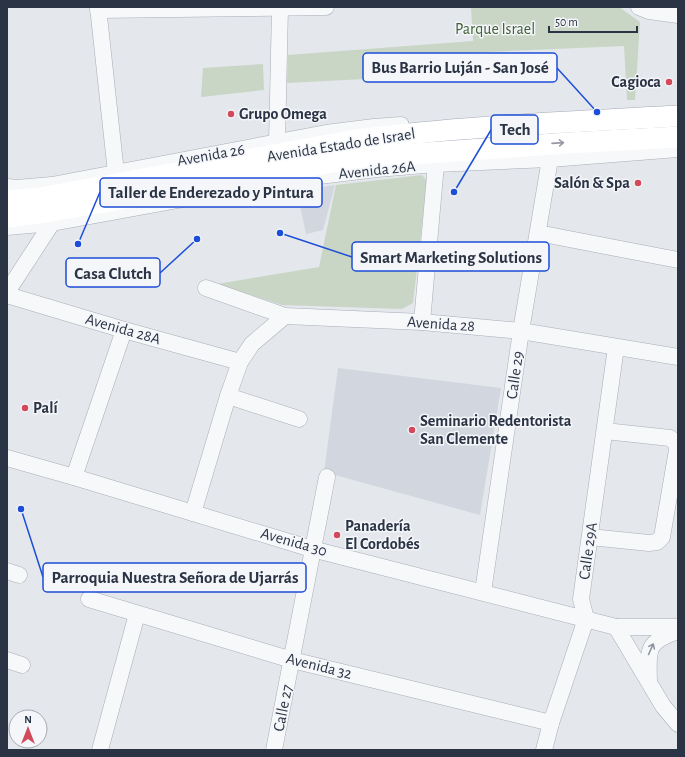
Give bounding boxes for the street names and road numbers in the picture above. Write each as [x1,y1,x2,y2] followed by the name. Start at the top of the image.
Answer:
[266,125,416,165] street label: Avenida Estado de Israel
[176,141,246,169] street label: Avenida 26
[338,158,416,182] street label: Avenida 26A
[84,311,162,347] street label: Avenida 28A
[406,314,476,334] street label: Avenida 28
[504,350,526,400] street label: Calle 29
[576,521,600,581] street label: Calle 29A
[259,525,329,559] street label: Avenida 30
[284,650,354,682] street label: Avenida 32
[271,683,295,733] street label: Calle 27

